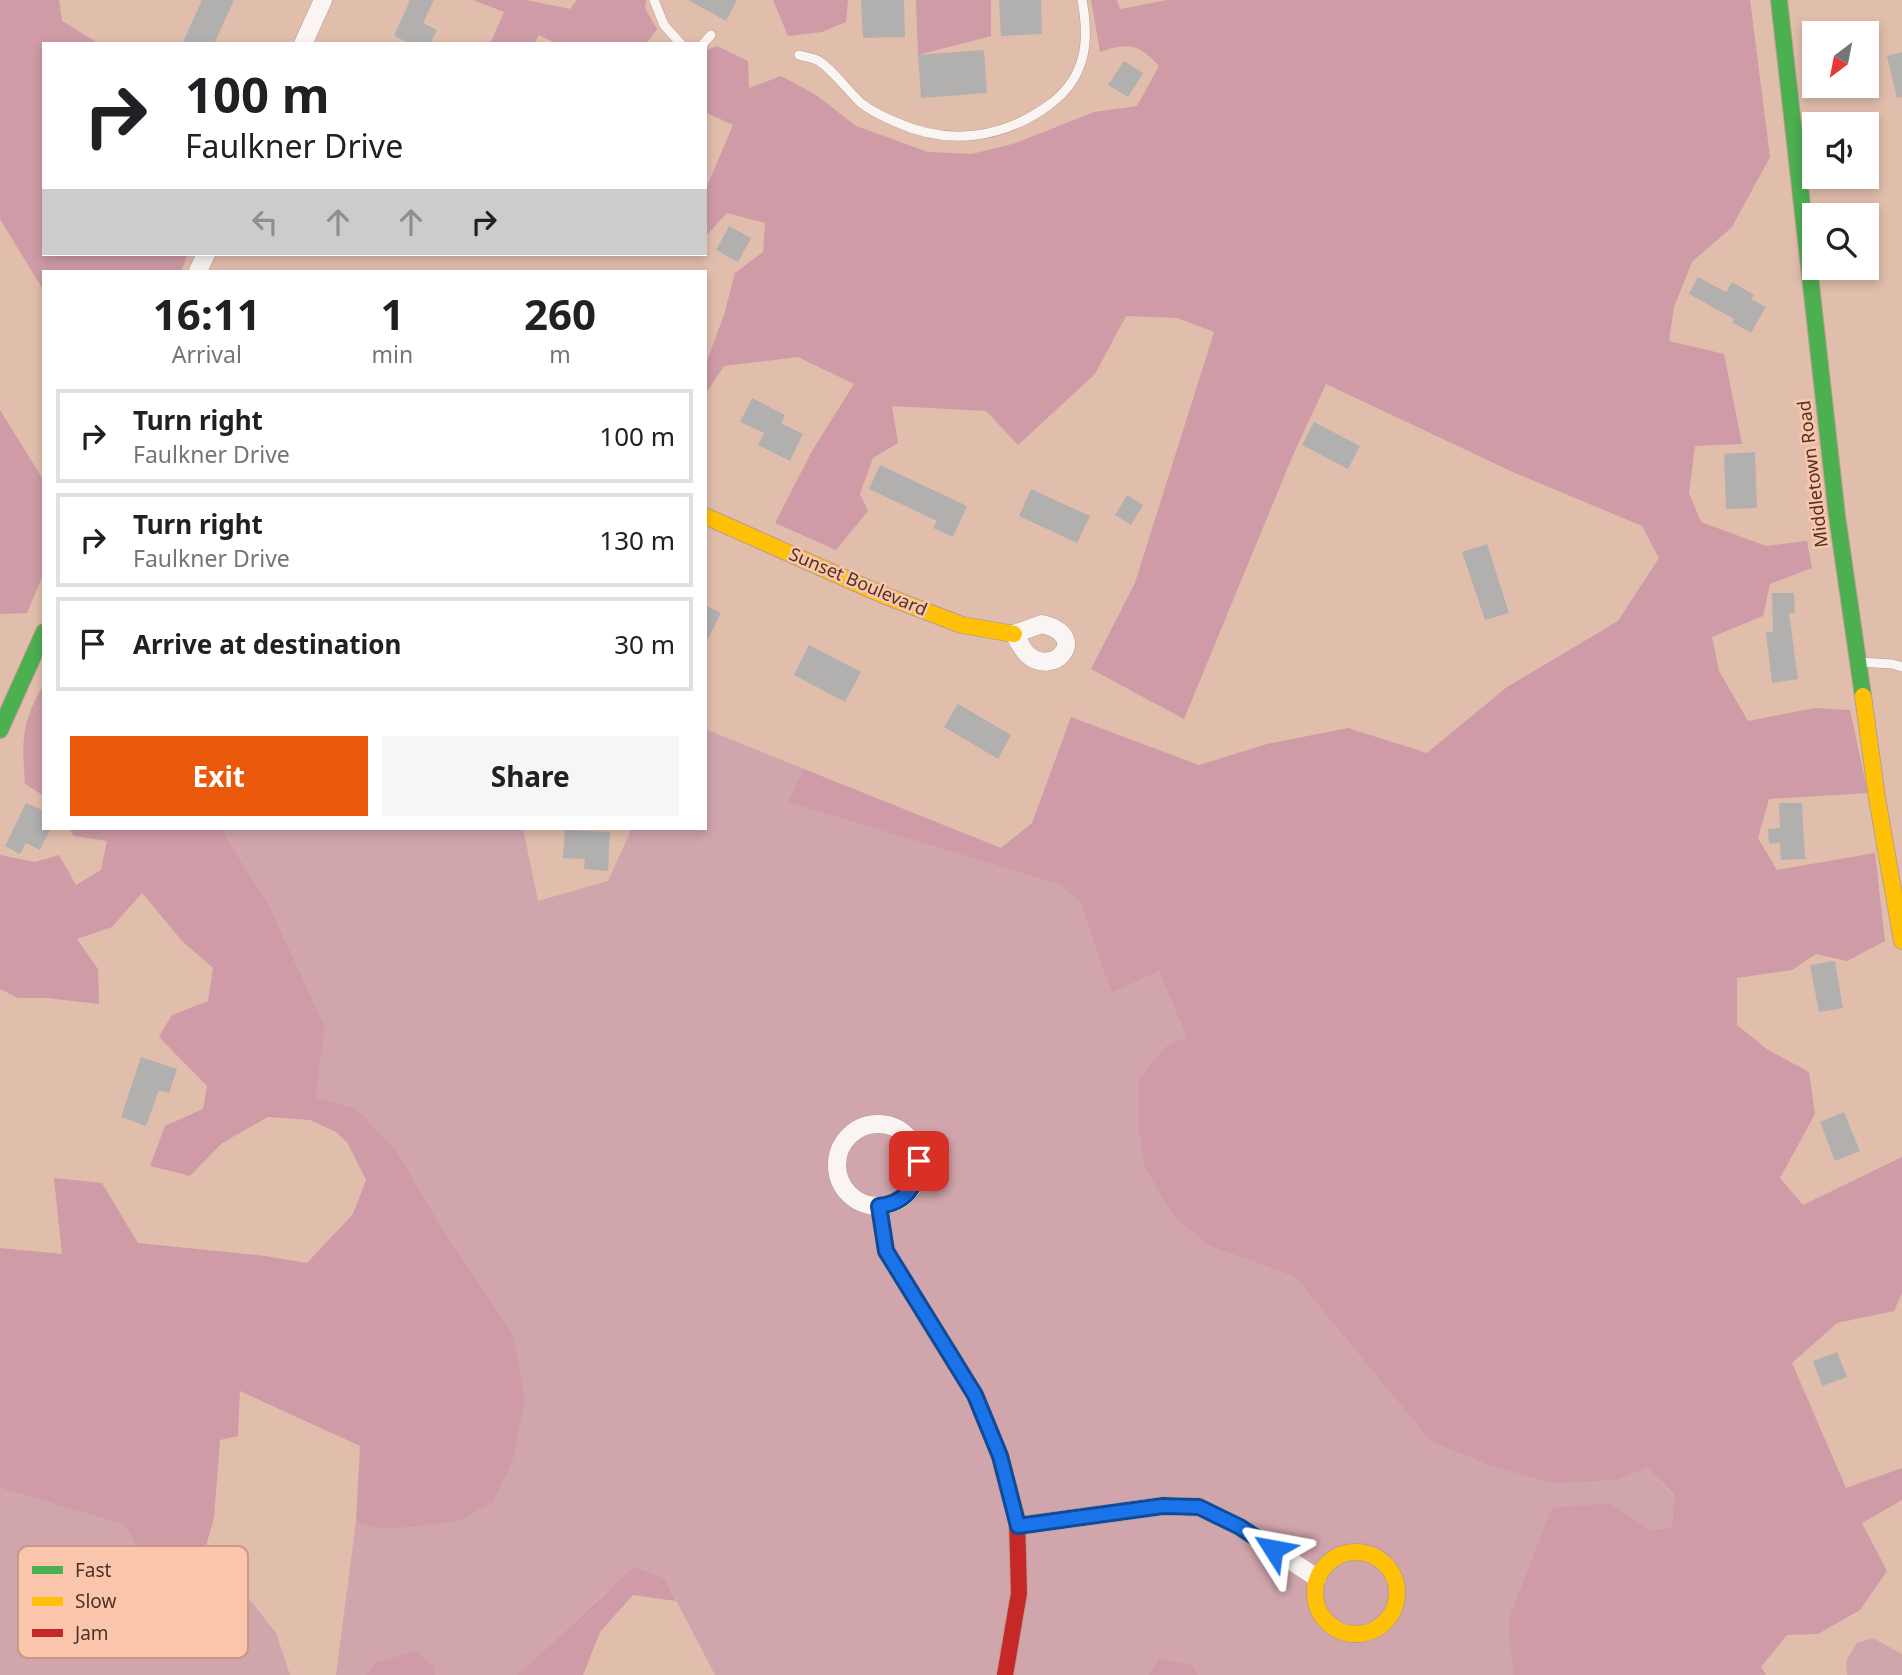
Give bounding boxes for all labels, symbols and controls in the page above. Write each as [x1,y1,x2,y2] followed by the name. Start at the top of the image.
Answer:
[1802,21,1880,98] north arrow
[1802,21,1879,280] map controls
[185,61,330,127] text: 100 m
[70,70,161,161] icon: right
[1802,112,1879,189] button: sound
[185,124,403,167] text: Faulkner Drive
[246,203,284,241] icon: left
[319,203,357,241] icon: ahead
[392,203,430,241] icon: ahead
[465,203,503,241] icon: right
[1802,203,1879,280] button: search
[153,285,261,342] text: 16:11
[380,285,404,342] text: 1
[524,285,596,342] text: 260
[172,338,242,370] text: Arrival
[372,338,413,370] text: min
[549,338,571,370] text: m
[1791,399,1833,549] street label: Middletown Road
[133,402,263,438] text: Turn right
[74,417,112,455] icon: right
[599,418,675,454] text: 100 m
[133,438,290,470] text: Faulkner Drive
[133,506,263,542] text: Turn right
[74,521,112,559] icon: right
[599,522,675,558] text: 130 m
[786,541,931,621] street label: Sunset Boulevard
[133,542,290,574] text: Faulkner Drive
[74,625,112,663] icon: arrive
[133,626,402,662] text: Arrive at destination
[614,626,675,662] text: 30 m
[70,736,368,816] button: Exit
[382,736,679,816] button: Share
[889,1131,949,1191] pin
[900,1142,938,1180] icon: arrive
[1236,1512,1310,1586] position arrow
[18,1546,248,1658] legend
[75,1557,112,1583] text: Fast
[75,1588,116,1614] text: Slow
[73,1620,109,1646] text: Jam

